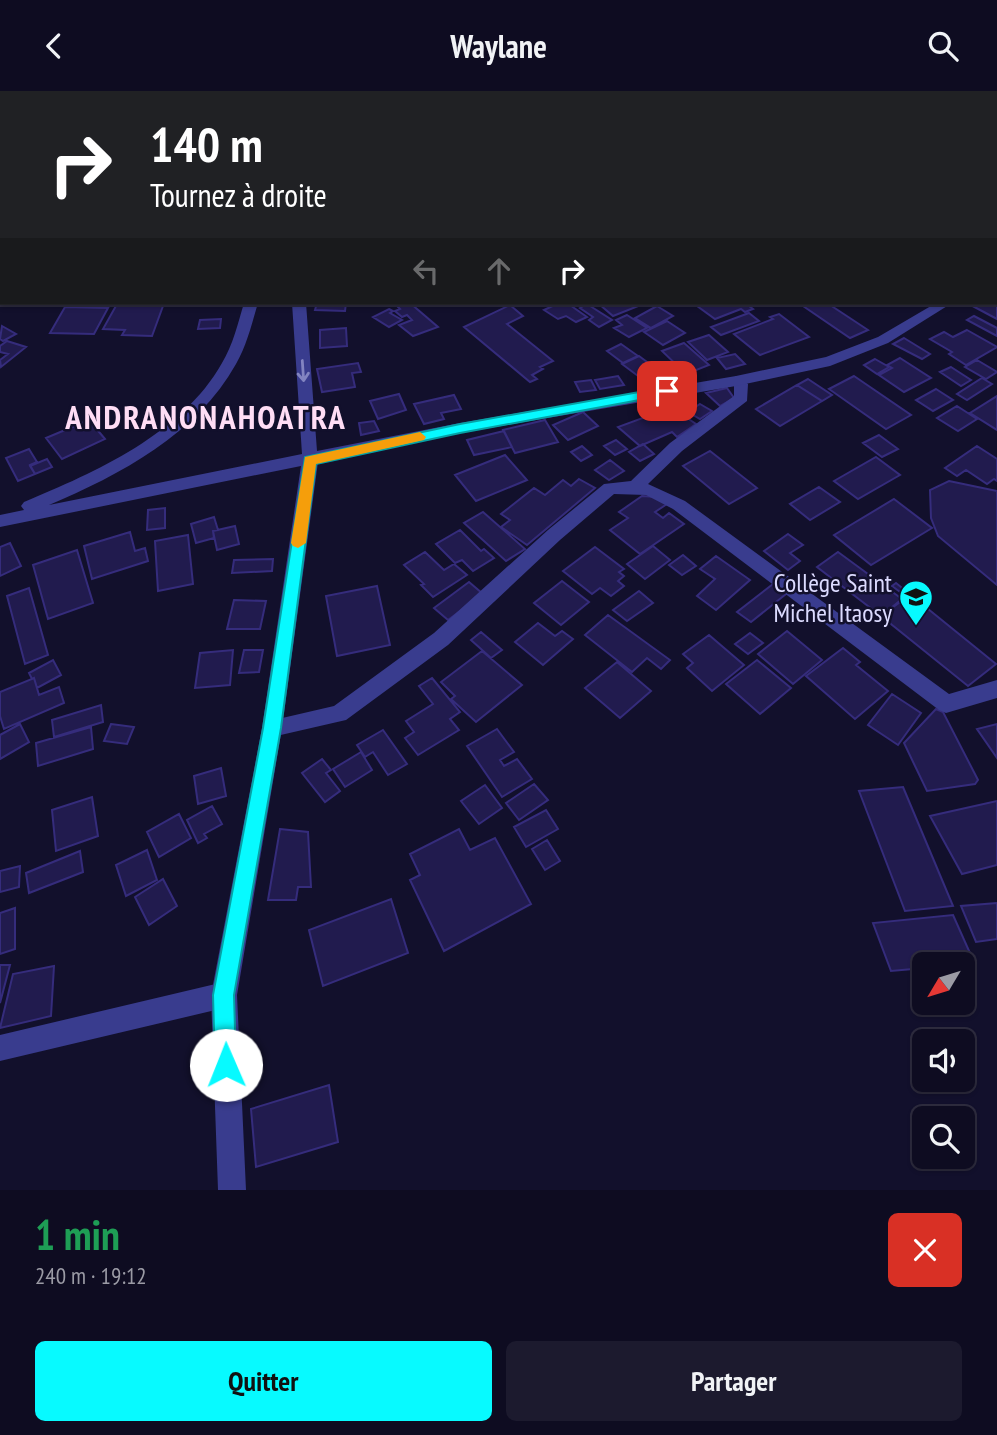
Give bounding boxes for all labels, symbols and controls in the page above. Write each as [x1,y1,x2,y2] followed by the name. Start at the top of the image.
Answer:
[450,25,547,67] text: Waylane
[35,27,73,65] icon: back
[924,27,962,65] icon: search
[150,112,263,176] text: 140 m
[35,119,126,210] icon: right
[150,174,327,216] text: Tournez à droite
[407,252,445,290] icon: left
[480,252,518,290] icon: ahead
[553,252,591,290] icon: right
[297,359,310,382] one-way arrow
[637,361,697,421] pin
[648,372,686,410] icon: arrive
[64,395,347,438] district label: ANDRANONAHOATRA
[773,566,892,629] place label: Collège Saint Michel Itaosy
[897,578,935,627] school or university icon: Collège Saint Michel Itaosy
[912,952,975,1015] north arrow
[912,952,975,1169] map controls
[189,1028,263,1102] position arrow
[912,1029,975,1092] button: sound
[912,1106,975,1169] button: search
[35,1207,120,1262] text: 1 min
[888,1213,962,1287] button: close
[35,1261,147,1290] text: 240 m · 19:12
[35,1341,492,1421] button: Quitter
[506,1341,962,1421] button: Partager

